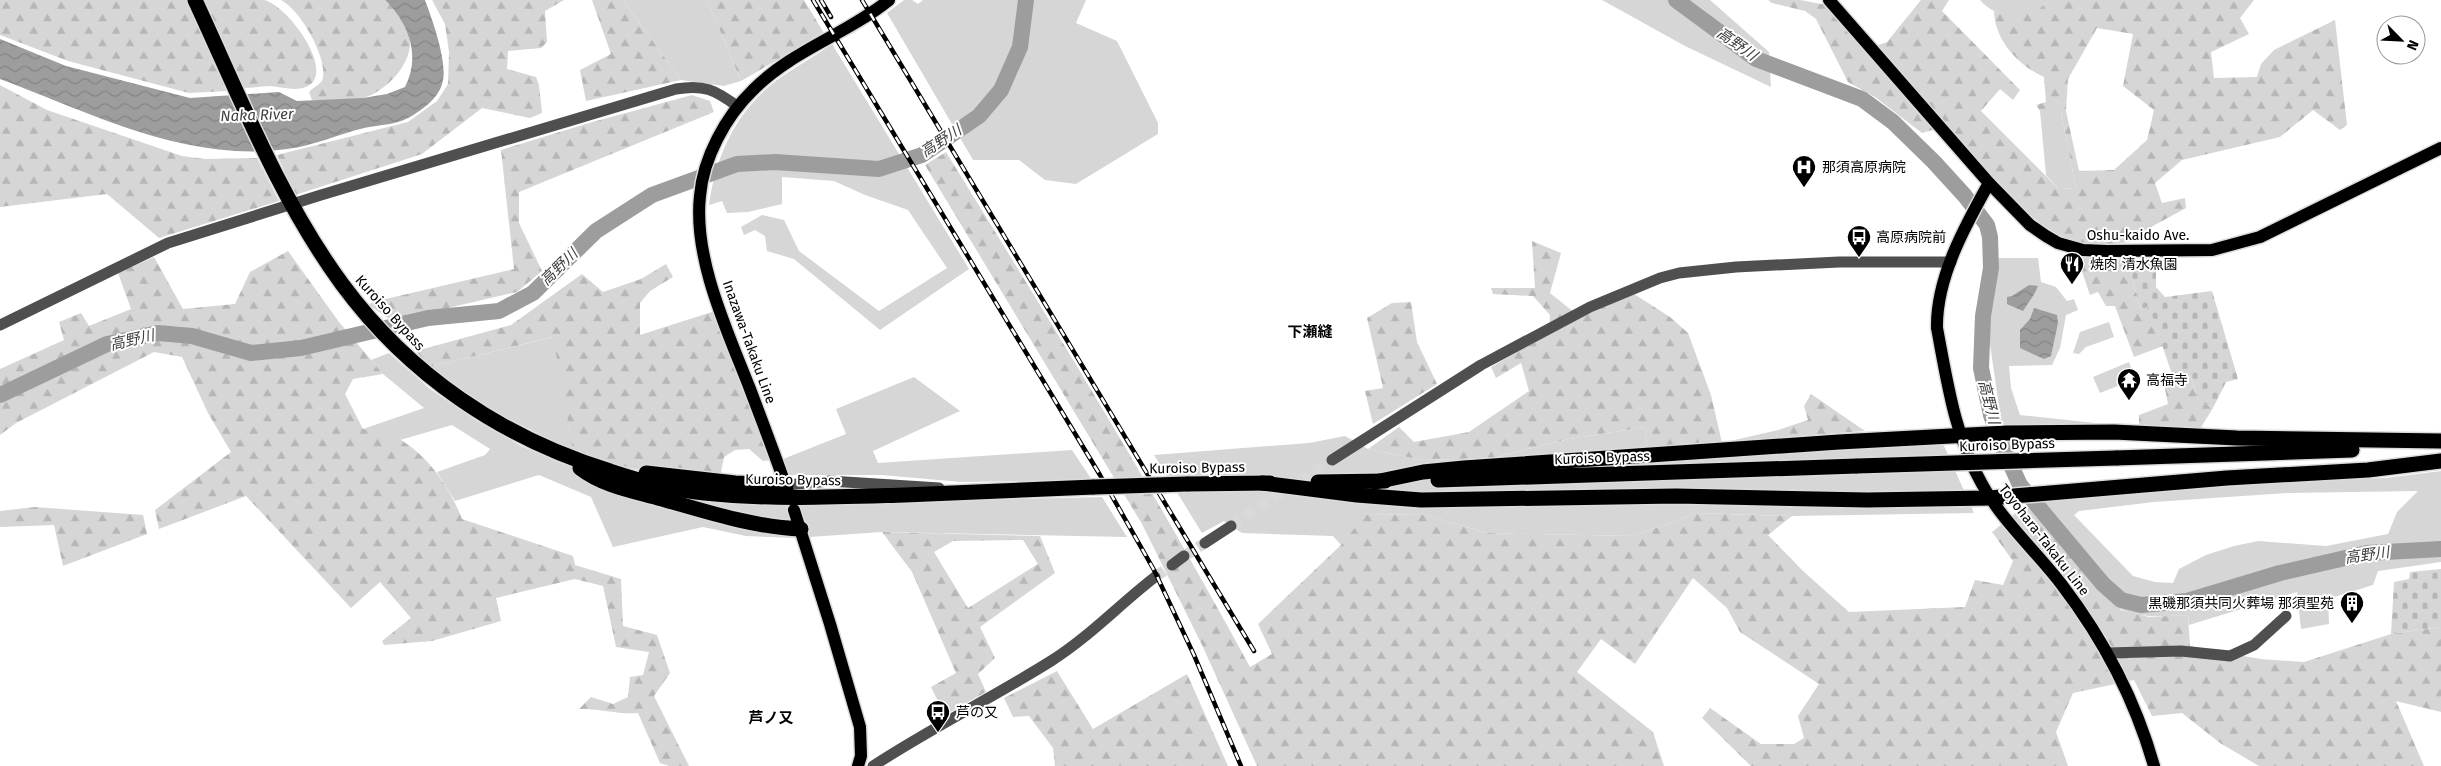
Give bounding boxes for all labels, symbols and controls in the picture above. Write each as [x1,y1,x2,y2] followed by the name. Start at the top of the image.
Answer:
[2376,15,2426,65] north arrow
[1713,24,1762,65] water label: 高野川
[2403,37,2422,53] text: N
[220,105,295,125] water label: Naka River
[917,120,966,161] water label: 高野川
[1791,154,1817,188] hospital icon: 那須高原病院
[1822,159,1906,176] place label: 那須高原病院
[1846,224,1872,258] bus stop icon: 高原病院前
[2087,227,2189,244] street label: Oshu-kaido Ave.
[1876,229,1946,246] place label: 高原病院前
[537,244,583,289] water label: 高野川
[2059,251,2085,285] restaurant icon: 焼肉 清水魚園
[2090,256,2178,273] place label: 焼肉 清水魚園
[352,272,429,355] street label: Kuroiso Bypass
[719,278,779,406] street label: Inazawa-Takaku Line
[1287,323,1333,341] district label: 下瀬縫
[108,326,158,354] water label: 高野川
[2116,367,2142,401] temple icon: 高福寺
[2146,372,2188,389] place label: 高福寺
[1975,378,2004,428] water label: 高野川
[1959,435,2056,455] street label: Kuroiso Bypass
[1554,448,1651,468] street label: Kuroiso Bypass
[1149,459,1245,477] street label: Kuroiso Bypass
[745,471,841,489] street label: Kuroiso Bypass
[1995,481,2093,599] street label: Toyohara-Takaku Line
[2343,543,2393,567] water label: 高野川
[2339,590,2365,624] building icon: 黒磯那須共同火葬場 那須聖苑
[2148,595,2334,612] place label: 黒磯那須共同火葬場 那須聖苑
[925,699,951,733] bus stop icon: 芦の又
[956,704,998,721] place label: 芦の又
[748,709,794,727] district label: 芦ノ又

